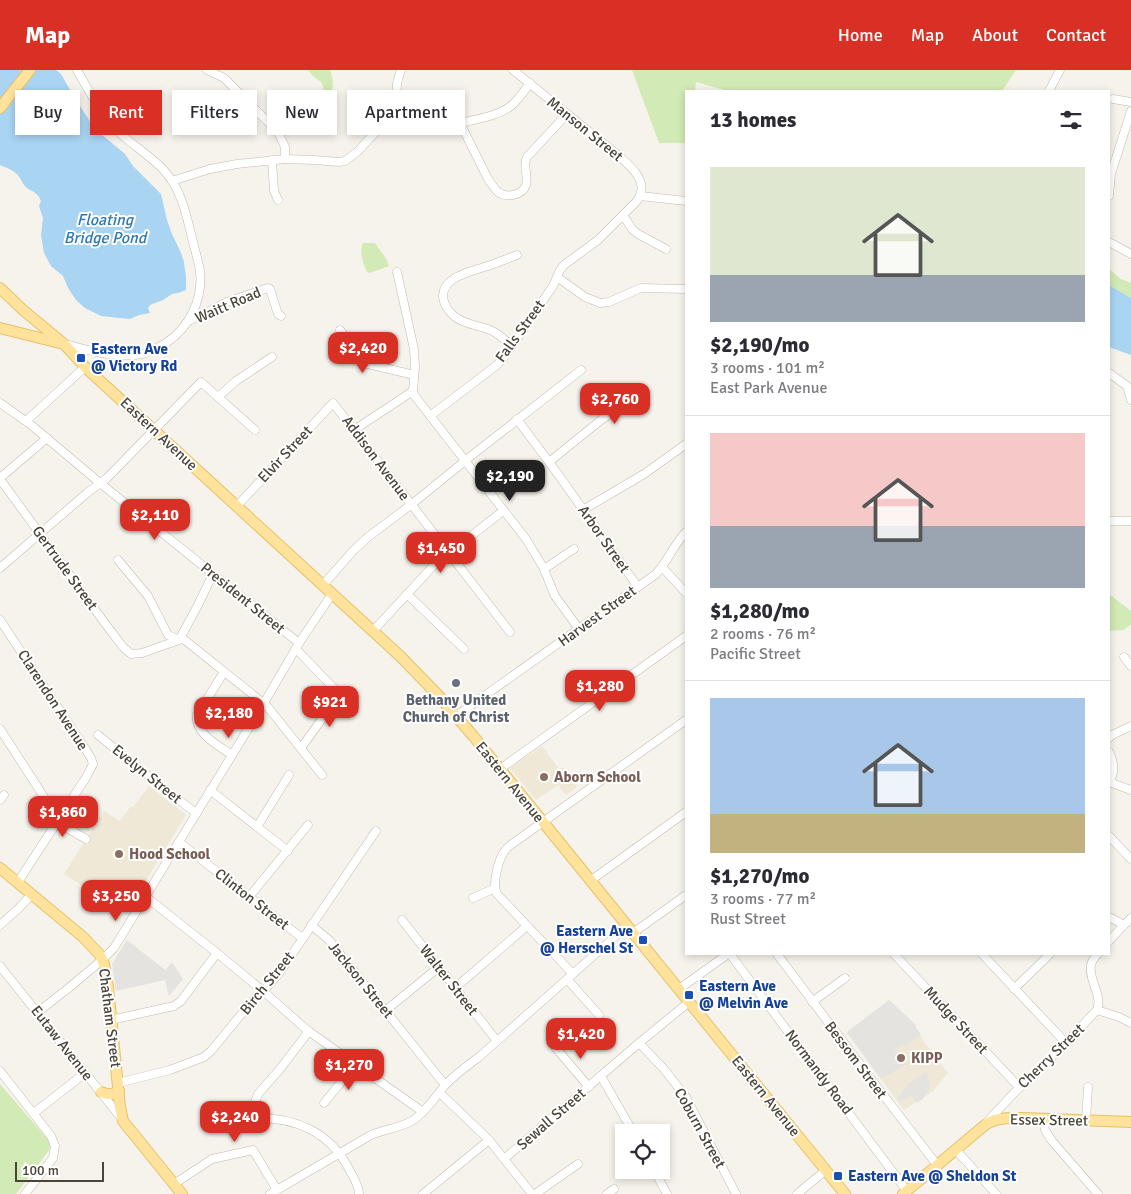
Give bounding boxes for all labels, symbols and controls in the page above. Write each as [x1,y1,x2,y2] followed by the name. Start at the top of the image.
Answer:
[25,20,70,50] text: Map
[838,24,883,46] text: Home
[911,24,944,46] text: Map
[972,24,1018,46] text: About
[1046,24,1106,46] text: Contact
[15,90,80,135] chip: Buy
[90,90,162,135] chip: Rent
[172,90,257,135] chip: Filters
[267,90,337,135] chip: New
[347,90,465,135] chip: Apartment
[543,93,627,165] street label: Manson Street
[1057,106,1085,134] icon: filters
[710,107,796,133] text: 13 homes
[853,200,943,290] icon: home
[64,210,149,248] water label: Floating Bridge Pond
[192,283,264,327] street label: Waitt Road
[491,296,549,366] street label: Falls Street
[322,332,404,374] pin: $2,420
[710,332,809,358] text: $2,190/mo
[339,338,387,358] text: $2,420
[91,340,177,375] place label: Eastern Ave @ Victory Rd
[75,352,87,364] marker: Eastern Ave @ Victory Rd
[710,358,825,378] text: 3 rooms · 101 m²
[710,378,828,398] text: East Park Avenue
[574,382,656,425] pin: $2,760
[591,389,639,409] text: $2,760
[117,394,201,474] street label: Eastern Avenue
[338,412,414,504] street label: Addison Avenue
[254,422,316,486] street label: Elvir Street
[469,460,551,502] pin: $2,190
[853,465,943,555] icon: home
[486,466,534,486] text: $2,190
[114,498,196,541] pin: $2,110
[574,502,634,576] street label: Arbor Street
[131,505,179,525] text: $2,110
[28,522,102,614] street label: Gertrude Street
[400,532,482,574] pin: $1,450
[417,538,465,558] text: $1,450
[197,559,289,637] street label: President Street
[554,582,640,650] street label: Harvest Street
[710,598,809,624] text: $1,280/mo
[710,624,816,644] text: 2 rooms · 76 m²
[710,644,801,664] text: Pacific Street
[14,646,92,754] street label: Clarendon Avenue
[559,670,641,712] pin: $1,280
[576,676,624,696] text: $1,280
[450,677,462,689] marker: Bethany United Church of Christ
[300,686,360,728] pin: $921
[403,691,510,726] place label: Bethany United Church of Christ
[313,692,347,712] text: $921
[188,696,270,739] pin: $2,180
[205,703,253,723] text: $2,180
[853,730,943,820] icon: home
[472,738,548,826] street label: Eastern Avenue
[109,741,185,807] street label: Evelyn Street
[554,768,641,786] place label: Aborn School
[538,771,550,783] marker: Aborn School
[22,796,104,838] pin: $1,860
[39,802,87,822] text: $1,860
[129,845,211,863] place label: Hood School
[113,848,125,860] marker: Hood School
[710,863,809,889] text: $1,270/mo
[211,864,293,934] street label: Clinton Street
[75,880,157,922] pin: $3,250
[92,886,140,906] text: $3,250
[710,889,816,909] text: 3 rooms · 77 m²
[710,909,786,929] text: Rust Street
[540,922,633,957] place label: Eastern Ave @ Herschel St
[637,934,649,946] marker: Eastern Ave @ Herschel St
[325,938,397,1022] street label: Jackson Street
[416,941,482,1019] street label: Walter Street
[236,948,298,1018] street label: Birch Street
[95,967,125,1069] street label: Chatham Street
[699,977,788,1012] place label: Eastern Ave @ Melvin Ave
[920,982,992,1058] street label: Mudge Street
[683,989,695,1001] marker: Eastern Ave @ Melvin Ave
[27,1002,97,1084] street label: Eutaw Avenue
[540,1018,622,1060] pin: $1,420
[821,1018,891,1102] street label: Bessom Street
[1014,1020,1088,1092] street label: Cherry Street
[557,1024,605,1044] text: $1,420
[781,1026,857,1118] street label: Normandy Road
[308,1048,390,1091] pin: $1,270
[911,1049,943,1067] place label: KIPP
[728,1052,804,1140] street label: Eastern Avenue
[895,1052,907,1064] marker: KIPP
[325,1055,373,1075] text: $1,270
[513,1084,589,1154] street label: Sewall Street
[671,1085,729,1171] street label: Coburn Street
[194,1100,276,1143] pin: $2,240
[211,1107,259,1127] text: $2,240
[1010,1110,1088,1130] street label: Essex Street
[615,1124,670,1179] map controls
[615,1124,670,1179] button: locate
[15,1159,104,1182] scale bar
[22,1162,59,1179] text: 100 m
[848,1167,1017,1185] place label: Eastern Ave @ Sheldon St
[832,1170,844,1182] marker: Eastern Ave @ Sheldon St

